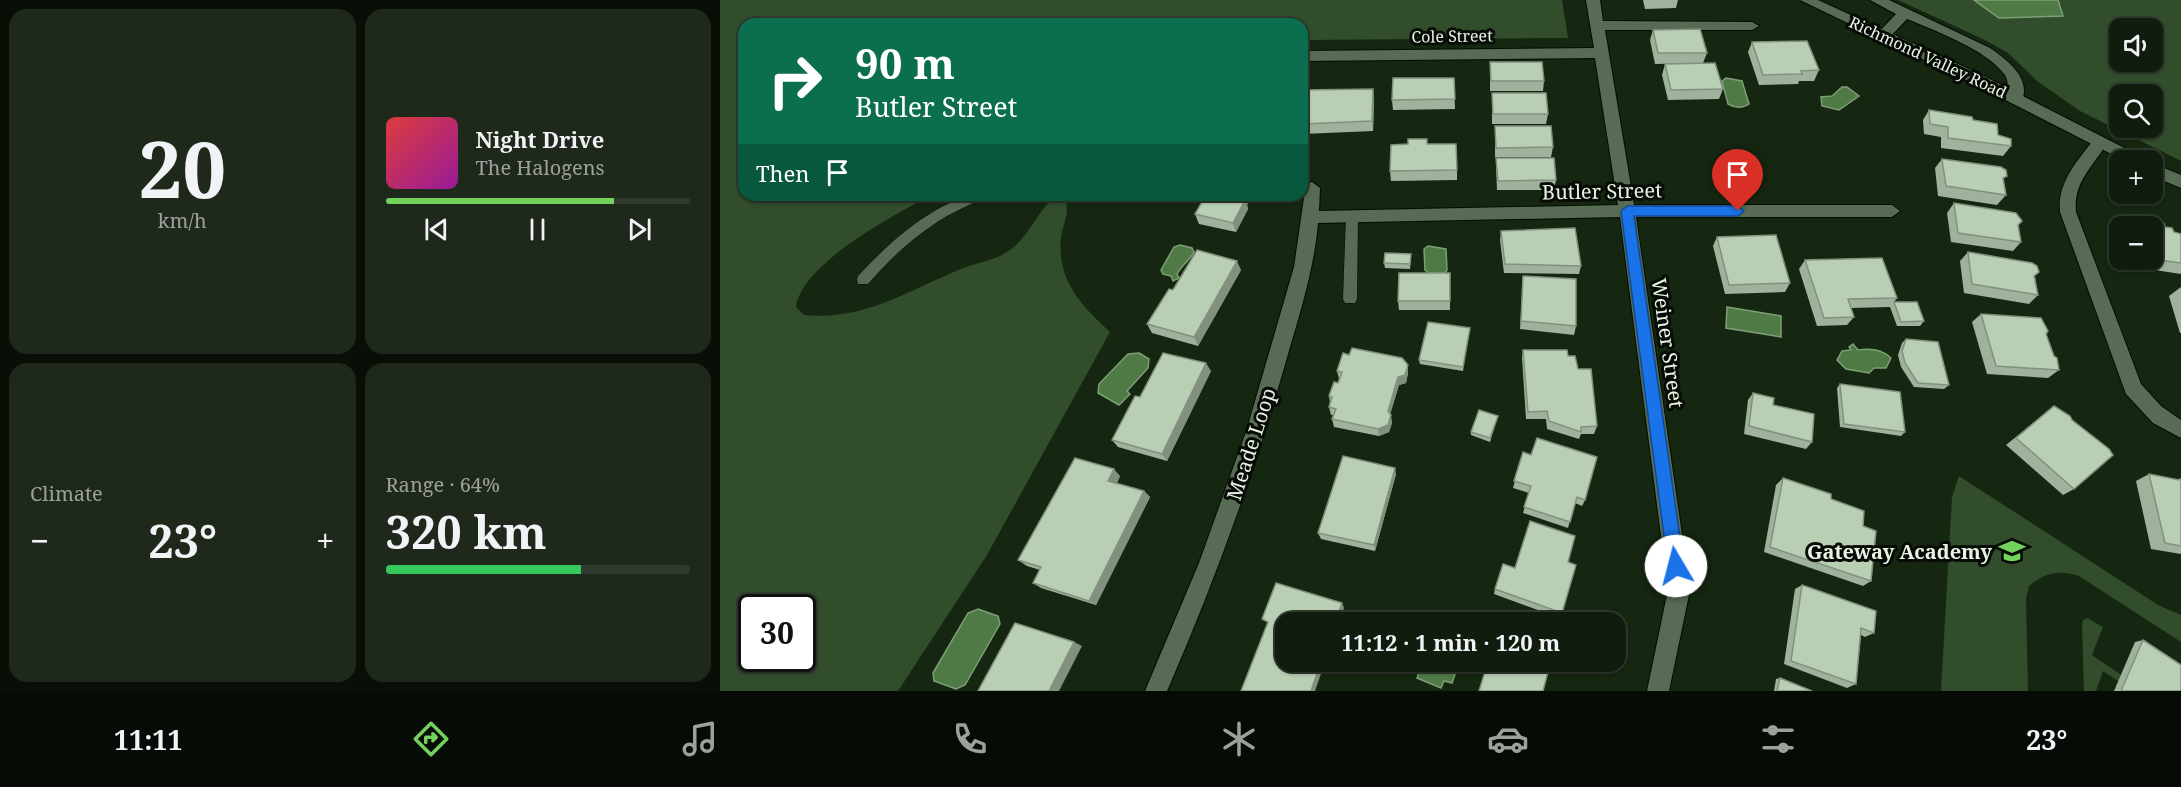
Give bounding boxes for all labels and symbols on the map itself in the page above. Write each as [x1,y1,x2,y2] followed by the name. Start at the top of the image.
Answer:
[1846,11,2010,103] street label: Richmond Valley Road
[1411,24,1493,48] street label: Cole Street
[1712,149,1763,211] pin
[1542,176,1662,206] street label: Butler Street
[1646,276,1690,410] street label: Weiner Street
[1220,384,1282,504] street label: Meade Loop
[1644,534,1708,598] position arrow
[1997,536,2027,566] school or university icon: Gateway Academy
[1807,538,1992,565] place label: Gateway Academy
[738,594,816,672] speed limit sign: 30

